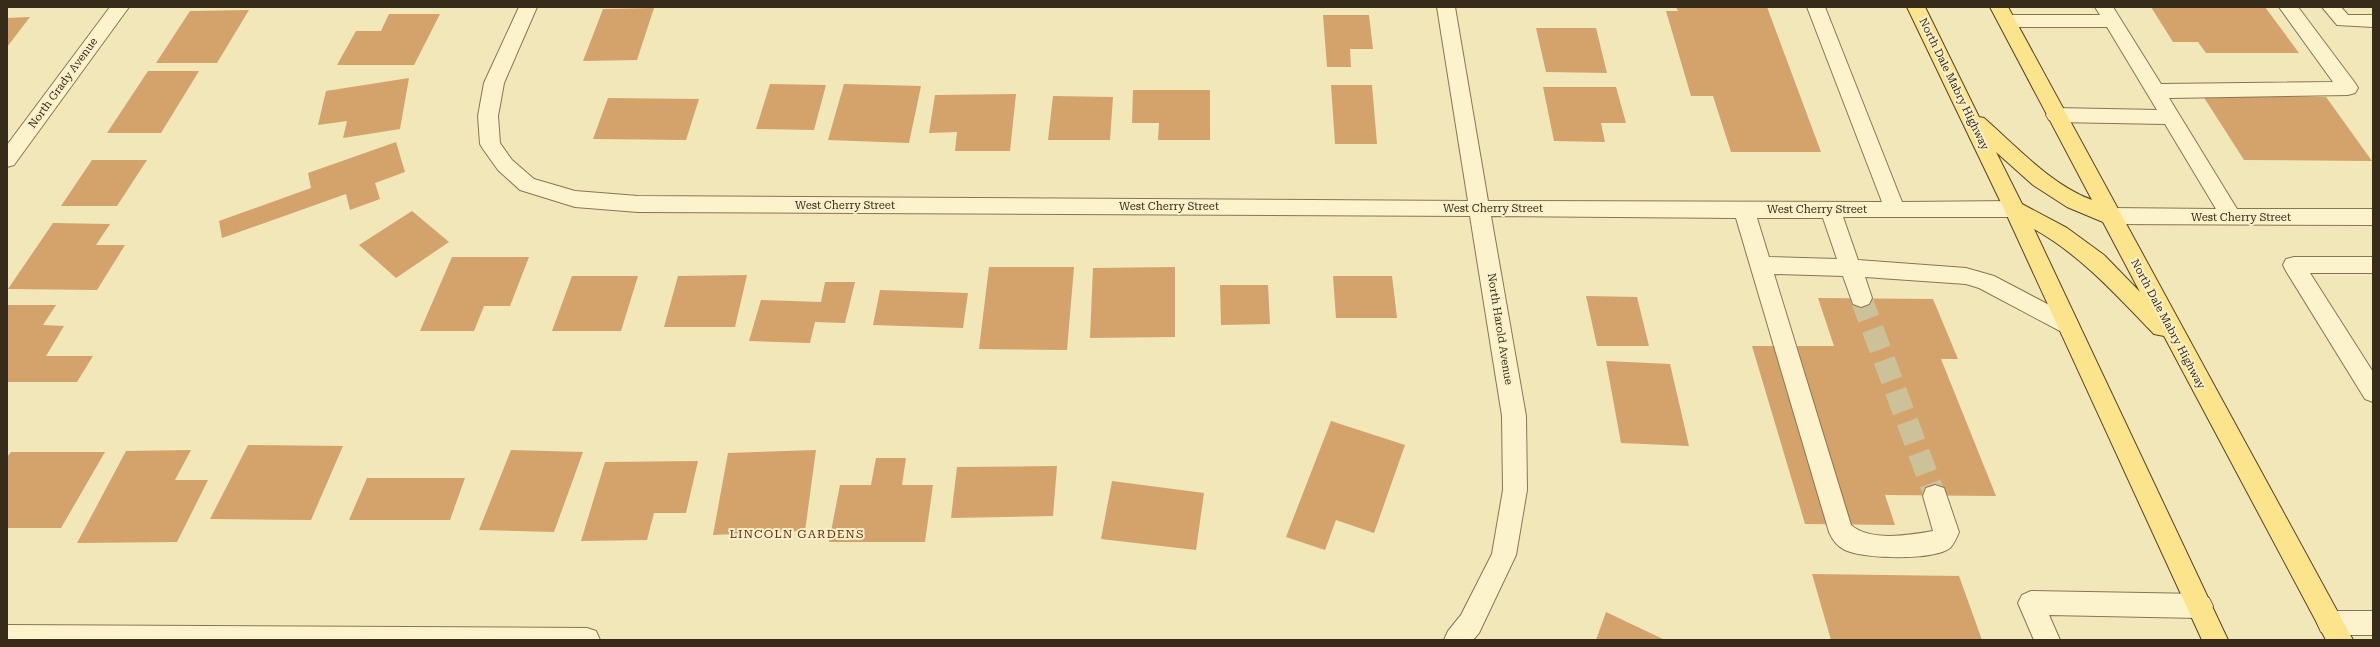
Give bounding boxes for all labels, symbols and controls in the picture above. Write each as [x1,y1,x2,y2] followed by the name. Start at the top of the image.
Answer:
[1916,16,1992,153] street label: North Dale Mabry Highway
[26,35,100,131] street label: North Grady Avenue
[795,199,895,212] street label: West Cherry Street
[1119,200,1219,213] street label: West Cherry Street
[1443,202,1543,215] street label: West Cherry Street
[1767,203,1867,216] street label: West Cherry Street
[2191,211,2291,224] street label: West Cherry Street
[2128,257,2208,392] street label: North Dale Mabry Highway
[1485,272,1515,386] street label: North Harold Avenue
[730,527,864,541] district label: LINCOLN GARDENS

